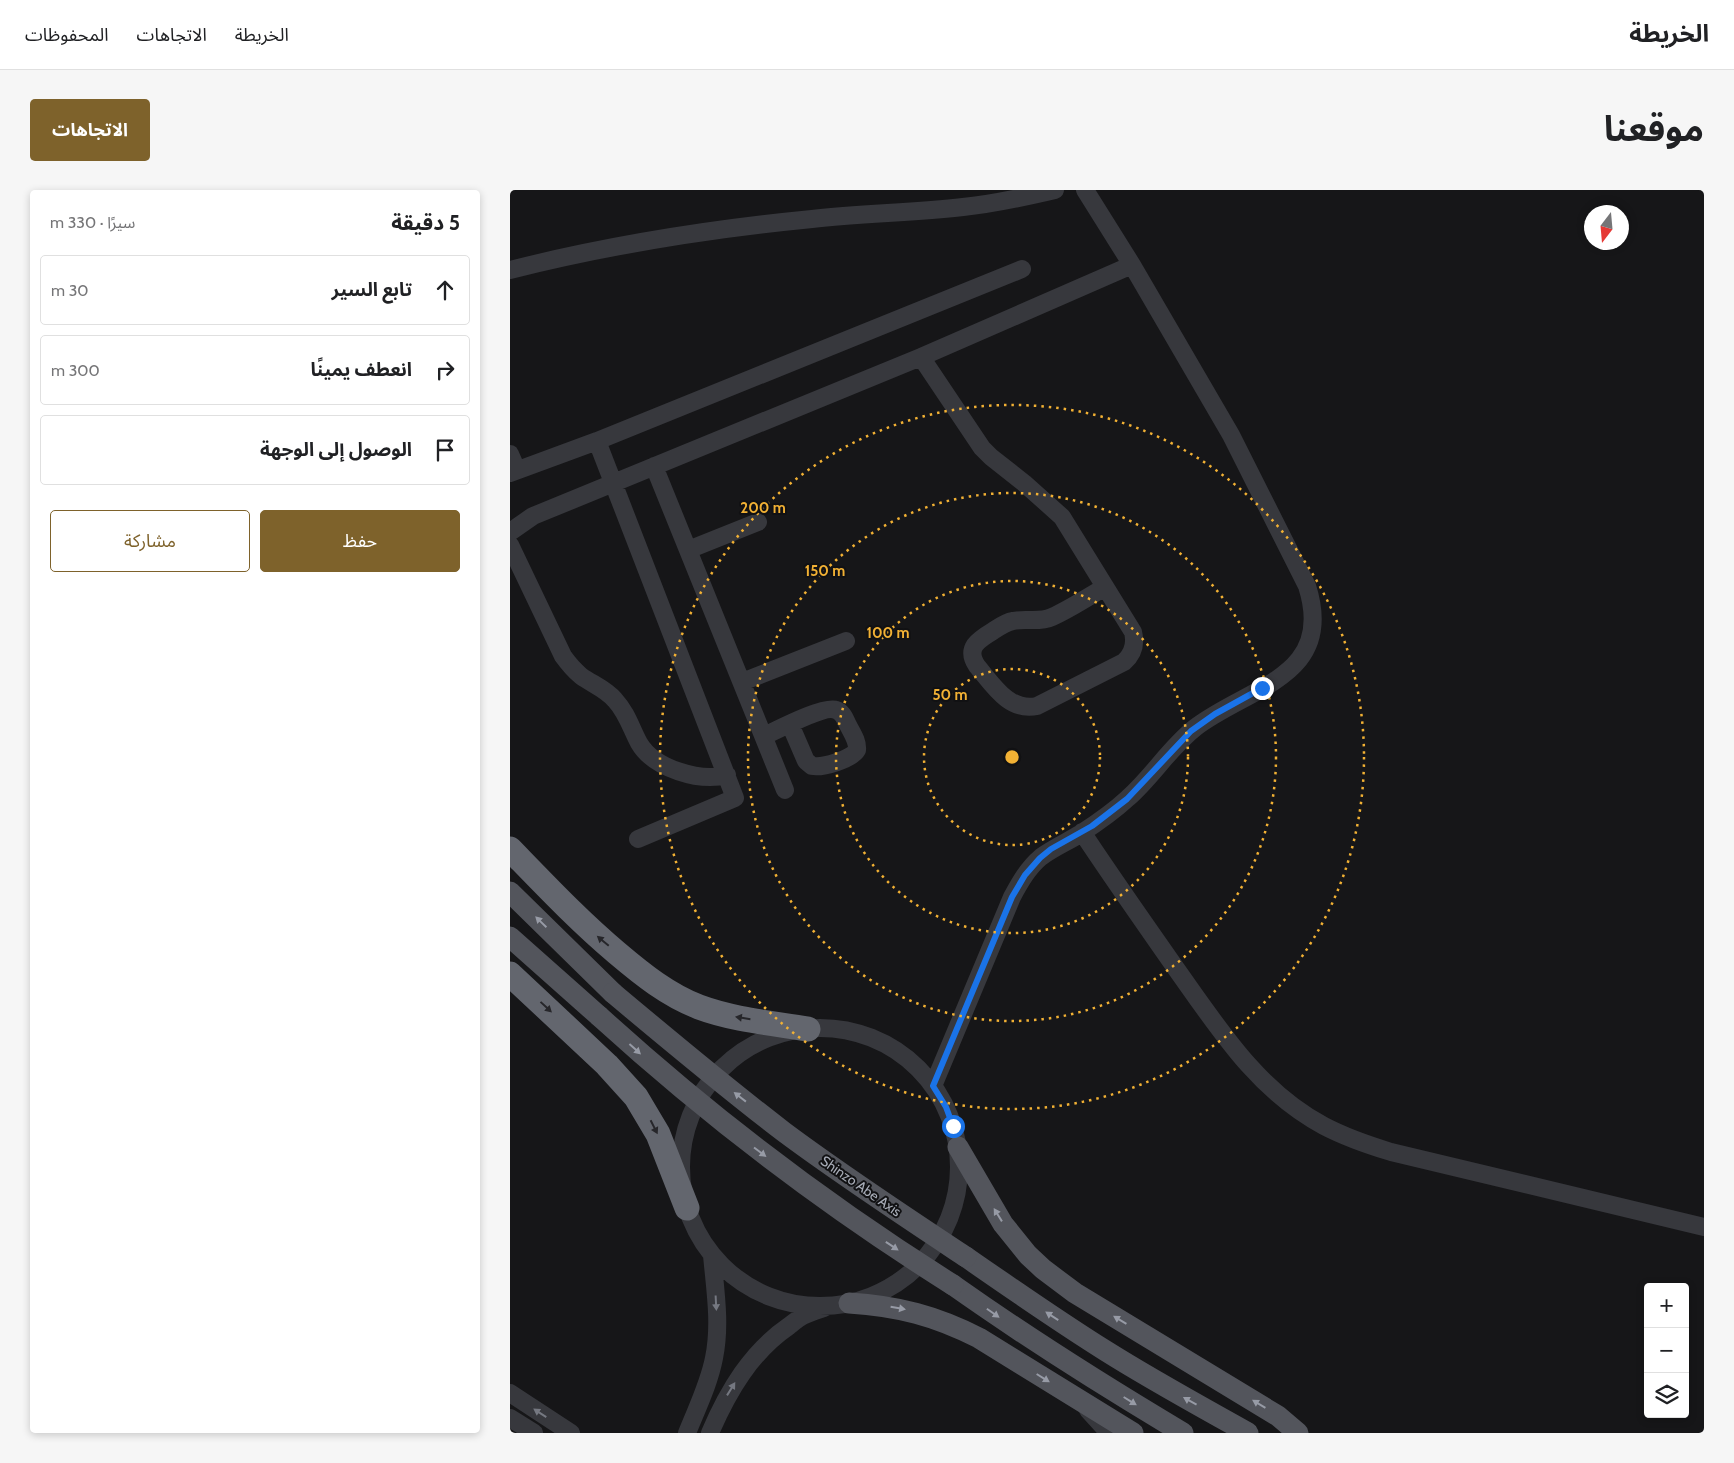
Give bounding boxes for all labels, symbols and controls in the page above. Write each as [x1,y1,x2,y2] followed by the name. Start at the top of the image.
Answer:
[1629,19,1709,48] text: الخريطة
[25,24,109,46] text: المحفوظات
[137,24,207,46] text: الاتجاهات
[235,24,289,46] text: الخريطة
[30,99,150,161] button: الاتجاهات
[1604,107,1704,150] text: موقعنا
[1584,205,1629,250] north arrow
[391,210,460,235] text: 5 دقيقة
[50,213,135,232] text: سيرًا · 330 m
[431,276,459,304] icon: ahead
[331,278,412,301] text: تابع السير
[51,281,88,300] text: 30 m
[431,356,459,384] icon: right
[311,358,412,381] text: انعطف يمينًا
[51,361,100,380] text: 300 m
[431,436,459,464] icon: arrive
[260,438,412,461] text: الوصول إلى الوجهة
[740,499,786,517] text: 200 m
[50,510,250,572] button: مشاركة
[260,510,460,572] button: حفظ
[805,562,845,580] text: 150 m
[866,624,910,642] text: 100 m
[1251,677,1274,700] route end
[932,686,968,704] text: 50 m
[1003,748,1021,766] centre of rings
[535,916,547,928] one-way arrow
[597,935,609,947] one-way arrow
[539,1001,551,1013] one-way arrow
[734,1014,750,1022] one-way arrow
[628,1043,640,1055] one-way arrow
[734,1092,747,1103] one-way arrow
[942,1115,965,1138] route start
[650,1120,658,1134] one-way arrow
[753,1147,766,1158] one-way arrow
[817,1152,905,1221] street label: Shinzo Abe Axis
[993,1209,1002,1222] one-way arrow
[886,1242,899,1251] one-way arrow
[1644,1283,1689,1418] map controls
[1644,1283,1689,1328] button: +
[713,1295,721,1311] one-way arrow
[890,1305,906,1313] one-way arrow
[986,1308,1000,1318] one-way arrow
[1045,1311,1058,1321] one-way arrow
[1113,1315,1126,1324] one-way arrow
[1644,1328,1689,1373] button: −
[1036,1373,1050,1382] one-way arrow
[1644,1373,1689,1418] button: layers
[727,1383,736,1396] one-way arrow
[1184,1396,1197,1405] one-way arrow
[1123,1397,1136,1406] one-way arrow
[1252,1399,1265,1408] one-way arrow
[534,1408,547,1418] one-way arrow

